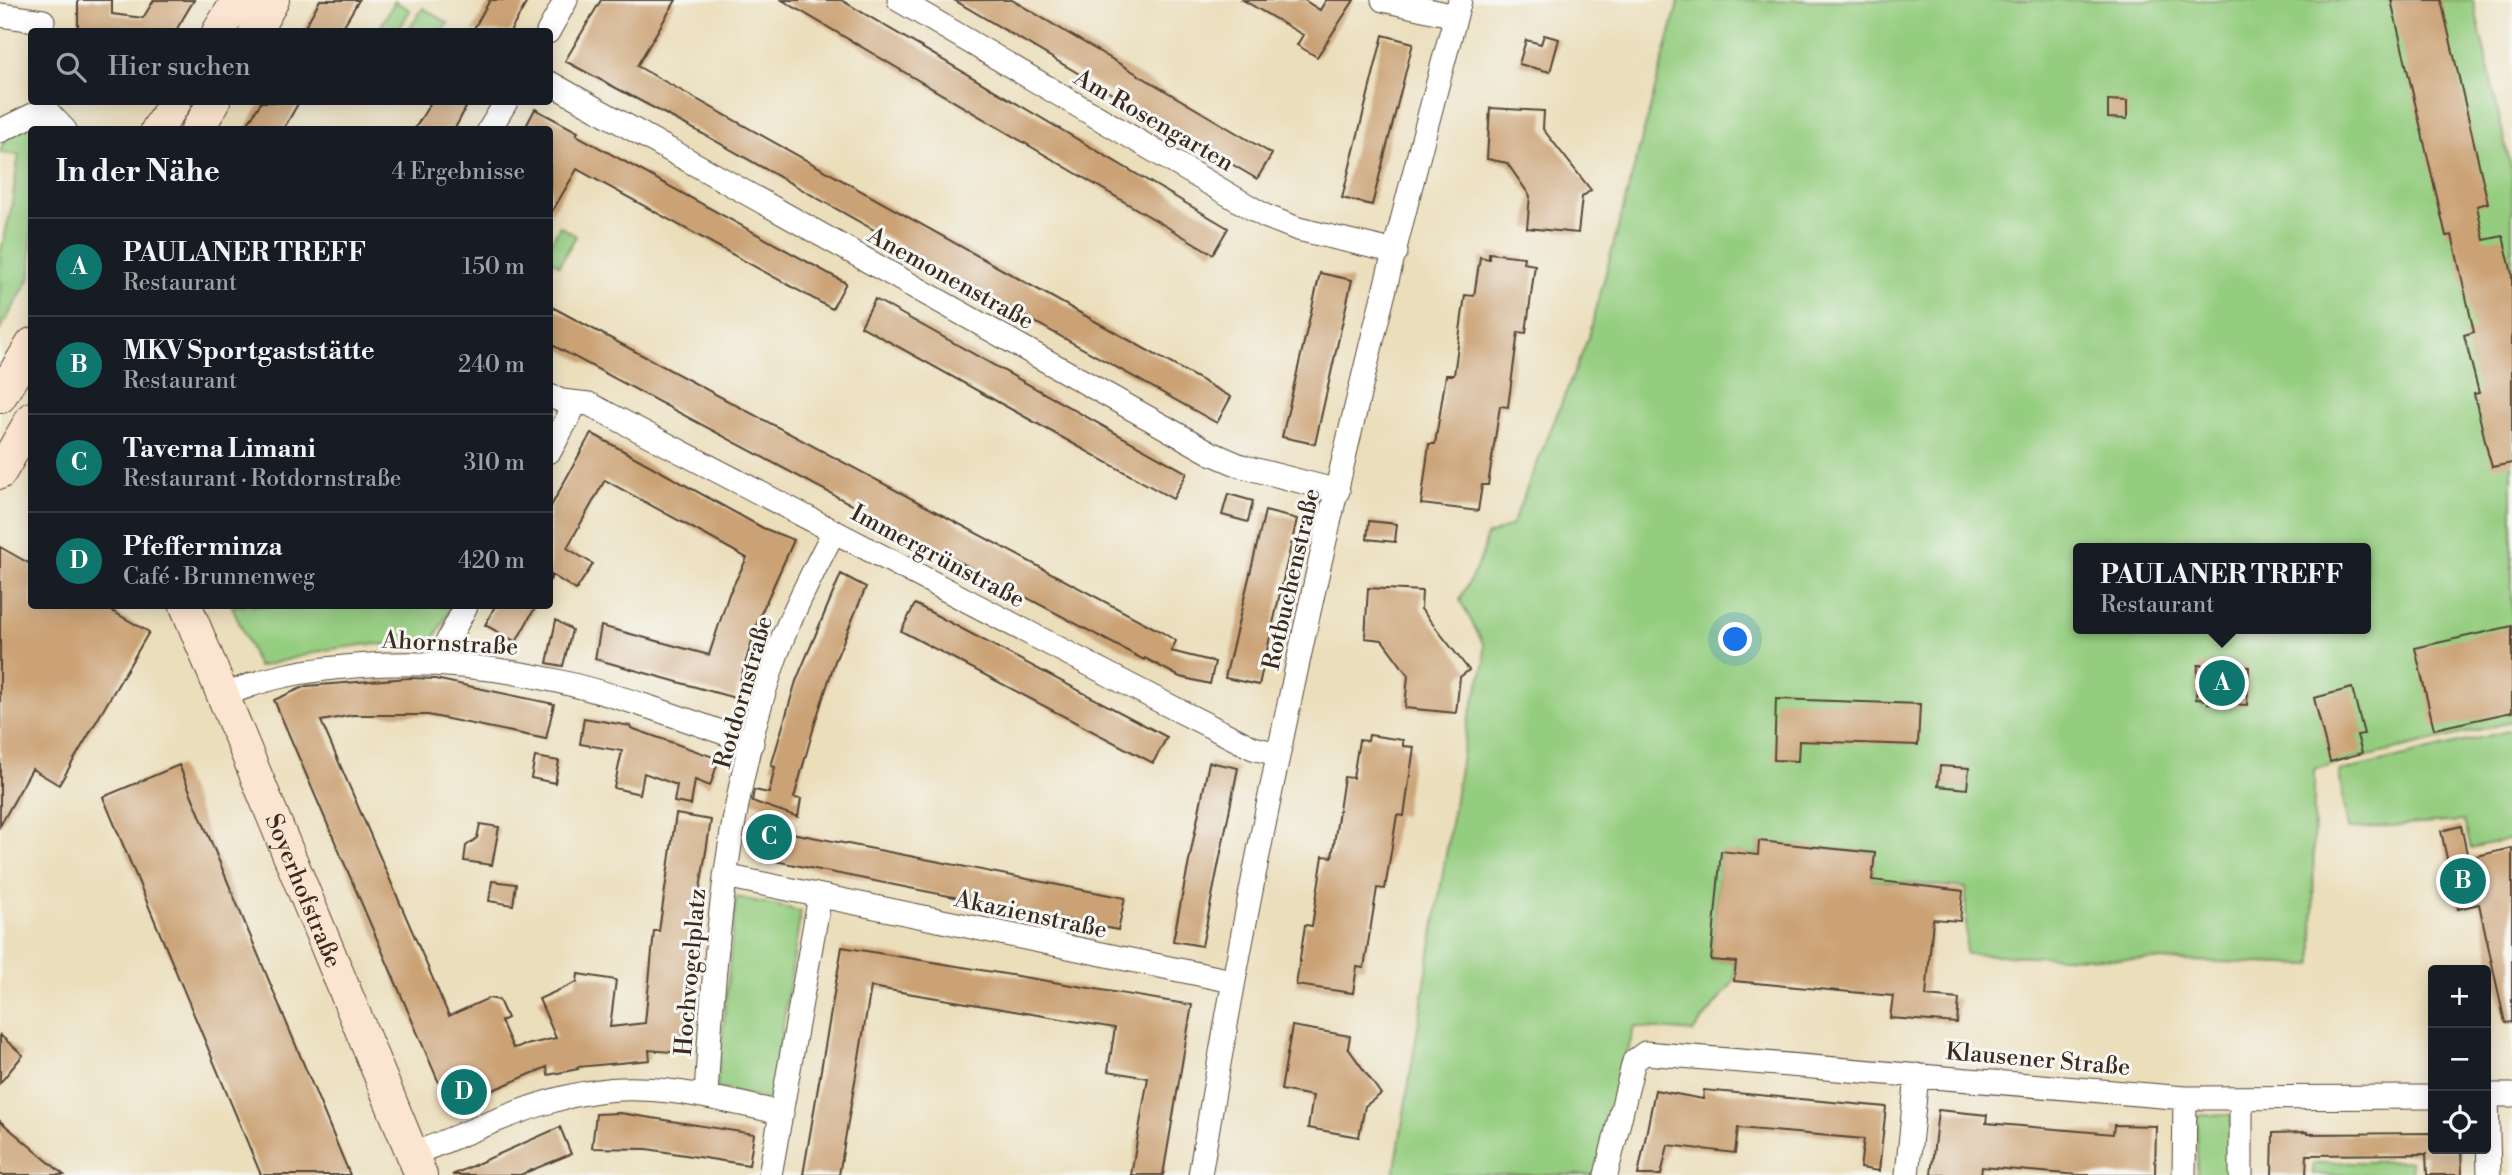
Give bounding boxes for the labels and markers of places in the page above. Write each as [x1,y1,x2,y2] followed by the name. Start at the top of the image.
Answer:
[2199,657,2245,709] pin: A
[746,811,792,863] pin: C
[2440,855,2486,907] pin: B
[441,1066,487,1118] pin: D

